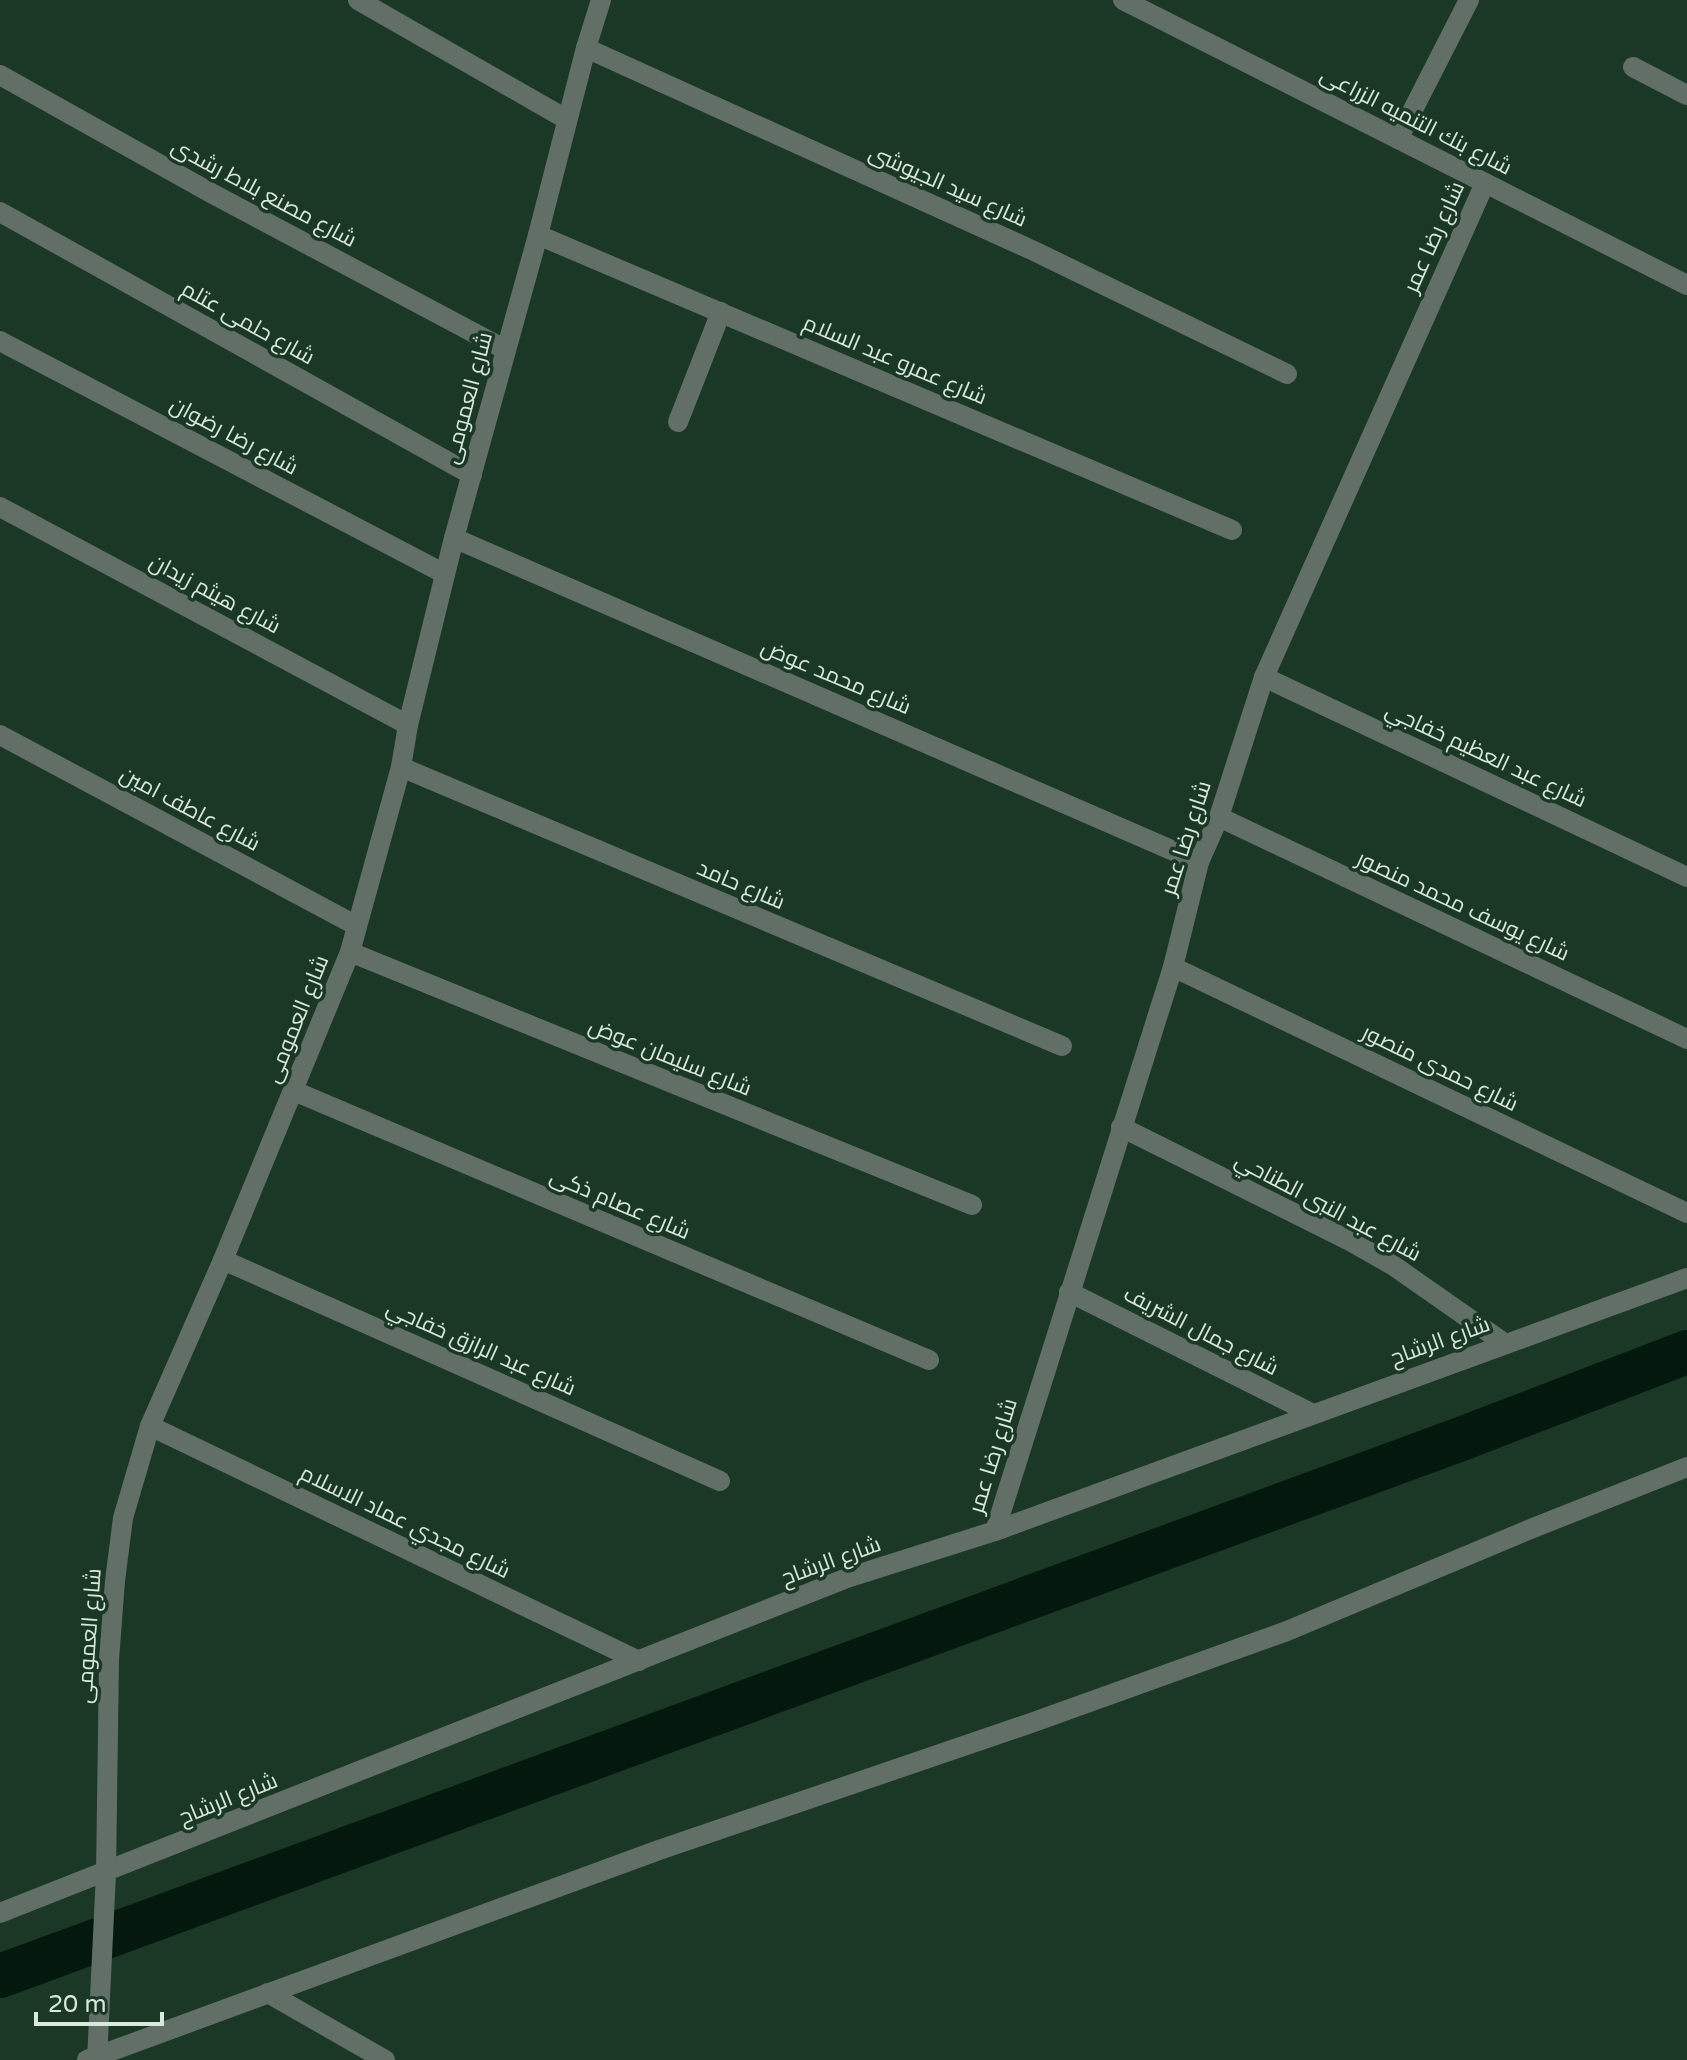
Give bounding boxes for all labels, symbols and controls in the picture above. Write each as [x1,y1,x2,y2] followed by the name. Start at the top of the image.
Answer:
[1315,61,1516,182] street label: شارع بنك التنميه الزراعى
[167,133,361,254] street label: شارع مصنع بلاط رشدى
[864,139,1031,233] street label: شارع سيد الجيوشى
[1397,177,1471,299] street label: شارع رضا عمر
[176,276,319,372] street label: شارع حلمى عتلم
[798,310,991,412] street label: شارع عمرو عبد السلام
[438,329,499,467] street label: شارع العمومى
[165,391,303,482] street label: شارع رضا رضوان
[144,549,285,641] street label: شارع هيثم زيدان
[757,634,915,721] street label: شارع محمد عوض
[1380,697,1591,816] street label: شارع عبد العظيم خفاجي
[115,761,265,858] street label: شارع عاطف امين
[1155,777,1218,901] street label: شارع رضا عمر
[1350,844,1573,968] street label: شارع يوسف محمد منصور
[693,855,789,916] street label: شارع حامد
[260,951,335,1087] street label: شارع العمومى
[584,1012,755,1102] street label: شارع سليمان عوض
[1355,1018,1522,1118] street label: شارع حمدى منصور
[1229,1147,1425,1270] street label: شارع عبد النبى الطناحي
[545,1163,694,1247] street label: شارع عصام ذكى
[1119,1281,1283,1382] street label: شارع جمال الشريف
[381,1294,580,1404] street label: شارع عبد الرازق خفاجي
[1387,1311,1494,1372] street label: شارع الرشاح
[963,1395,1024,1519] street label: شارع رضا عمر
[294,1460,514,1587] street label: شارع مجدي عماد الاسلام
[778,1531,885,1592] street label: شارع الرشاح
[71,1568,108,1705] street label: شارع العمومى
[175,1767,282,1832] street label: شارع الرشاح
[36,1976,162,2026] scale bar
[48,1990,106,2019] text: 20 m

